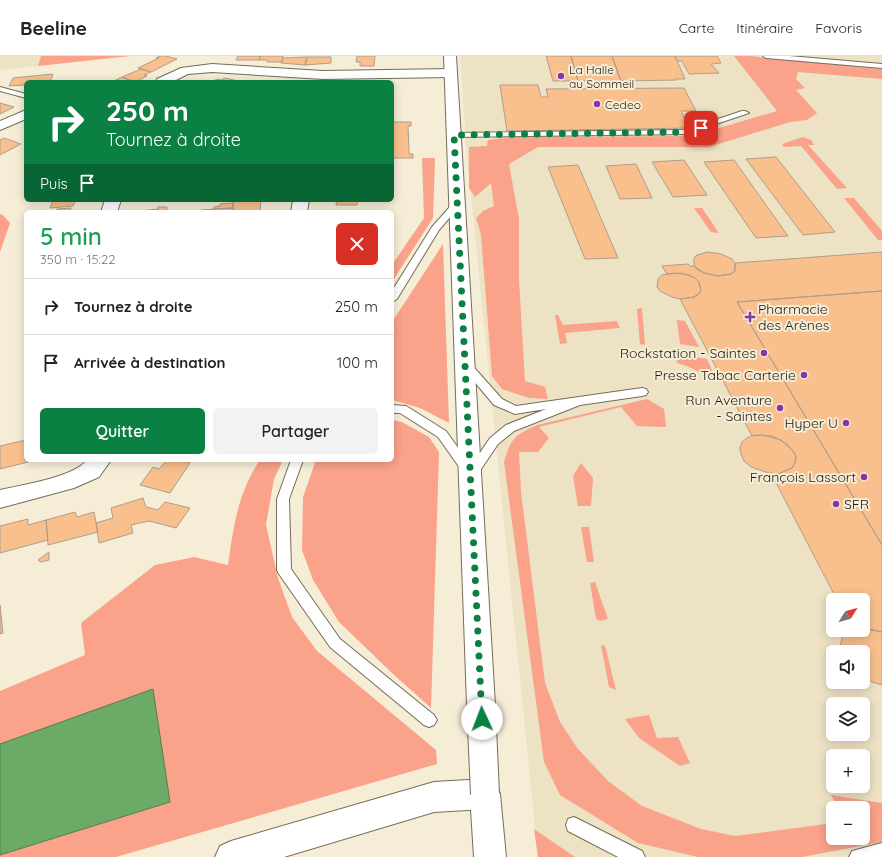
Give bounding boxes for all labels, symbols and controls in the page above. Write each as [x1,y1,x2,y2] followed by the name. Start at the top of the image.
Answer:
[20,16,87,40] text: Beeline
[679,19,714,37] text: Carte
[736,19,793,37] text: Itinéraire
[815,19,862,37] text: Favoris
[569,62,634,91] place label: La Halle au Sommeil
[556,71,566,81] marker: La Halle au Sommeil
[106,93,189,128] text: 250 m
[40,96,92,148] icon: right
[605,97,641,112] place label: Cedeo
[592,99,602,109] marker: Cedeo
[684,111,718,145] pin
[690,117,712,139] icon: arrive
[106,128,241,151] text: Tournez à droite
[76,172,98,194] icon: arrive
[40,174,68,193] text: Puis
[40,221,102,251] text: 5 min
[336,223,378,265] button: close
[40,251,115,267] text: 350 m · 15:22
[40,296,62,318] icon: right
[74,297,193,316] text: Tournez à droite
[335,297,378,316] text: 250 m
[758,300,829,334] place label: Pharmacie des Arènes
[745,312,755,322] marker: Pharmacie des Arènes
[620,344,756,362] place label: Rockstation - Saintes
[759,348,769,358] marker: Rockstation - Saintes
[40,352,62,374] icon: arrive
[74,353,226,372] text: Arrivée à destination
[337,353,378,372] text: 100 m
[654,366,796,384] place label: Presse Tabac Carterie
[799,370,809,380] marker: Presse Tabac Carterie
[685,391,772,425] place label: Run Aventure - Saintes
[775,403,785,413] marker: Run Aventure - Saintes
[40,408,205,454] button: Quitter
[213,408,378,454] button: Partager
[784,414,838,432] place label: Hyper U
[841,418,851,428] marker: Hyper U
[750,468,856,486] place label: François Lassort
[859,472,869,482] marker: François Lassort
[844,495,869,513] place label: SFR
[831,499,841,509] marker: SFR
[826,593,870,637] north arrow
[826,593,870,845] map controls
[826,645,870,689] button: sound
[826,697,870,741] button: layers
[461,698,503,740] position arrow
[826,749,870,793] button: +
[826,801,870,845] button: −

